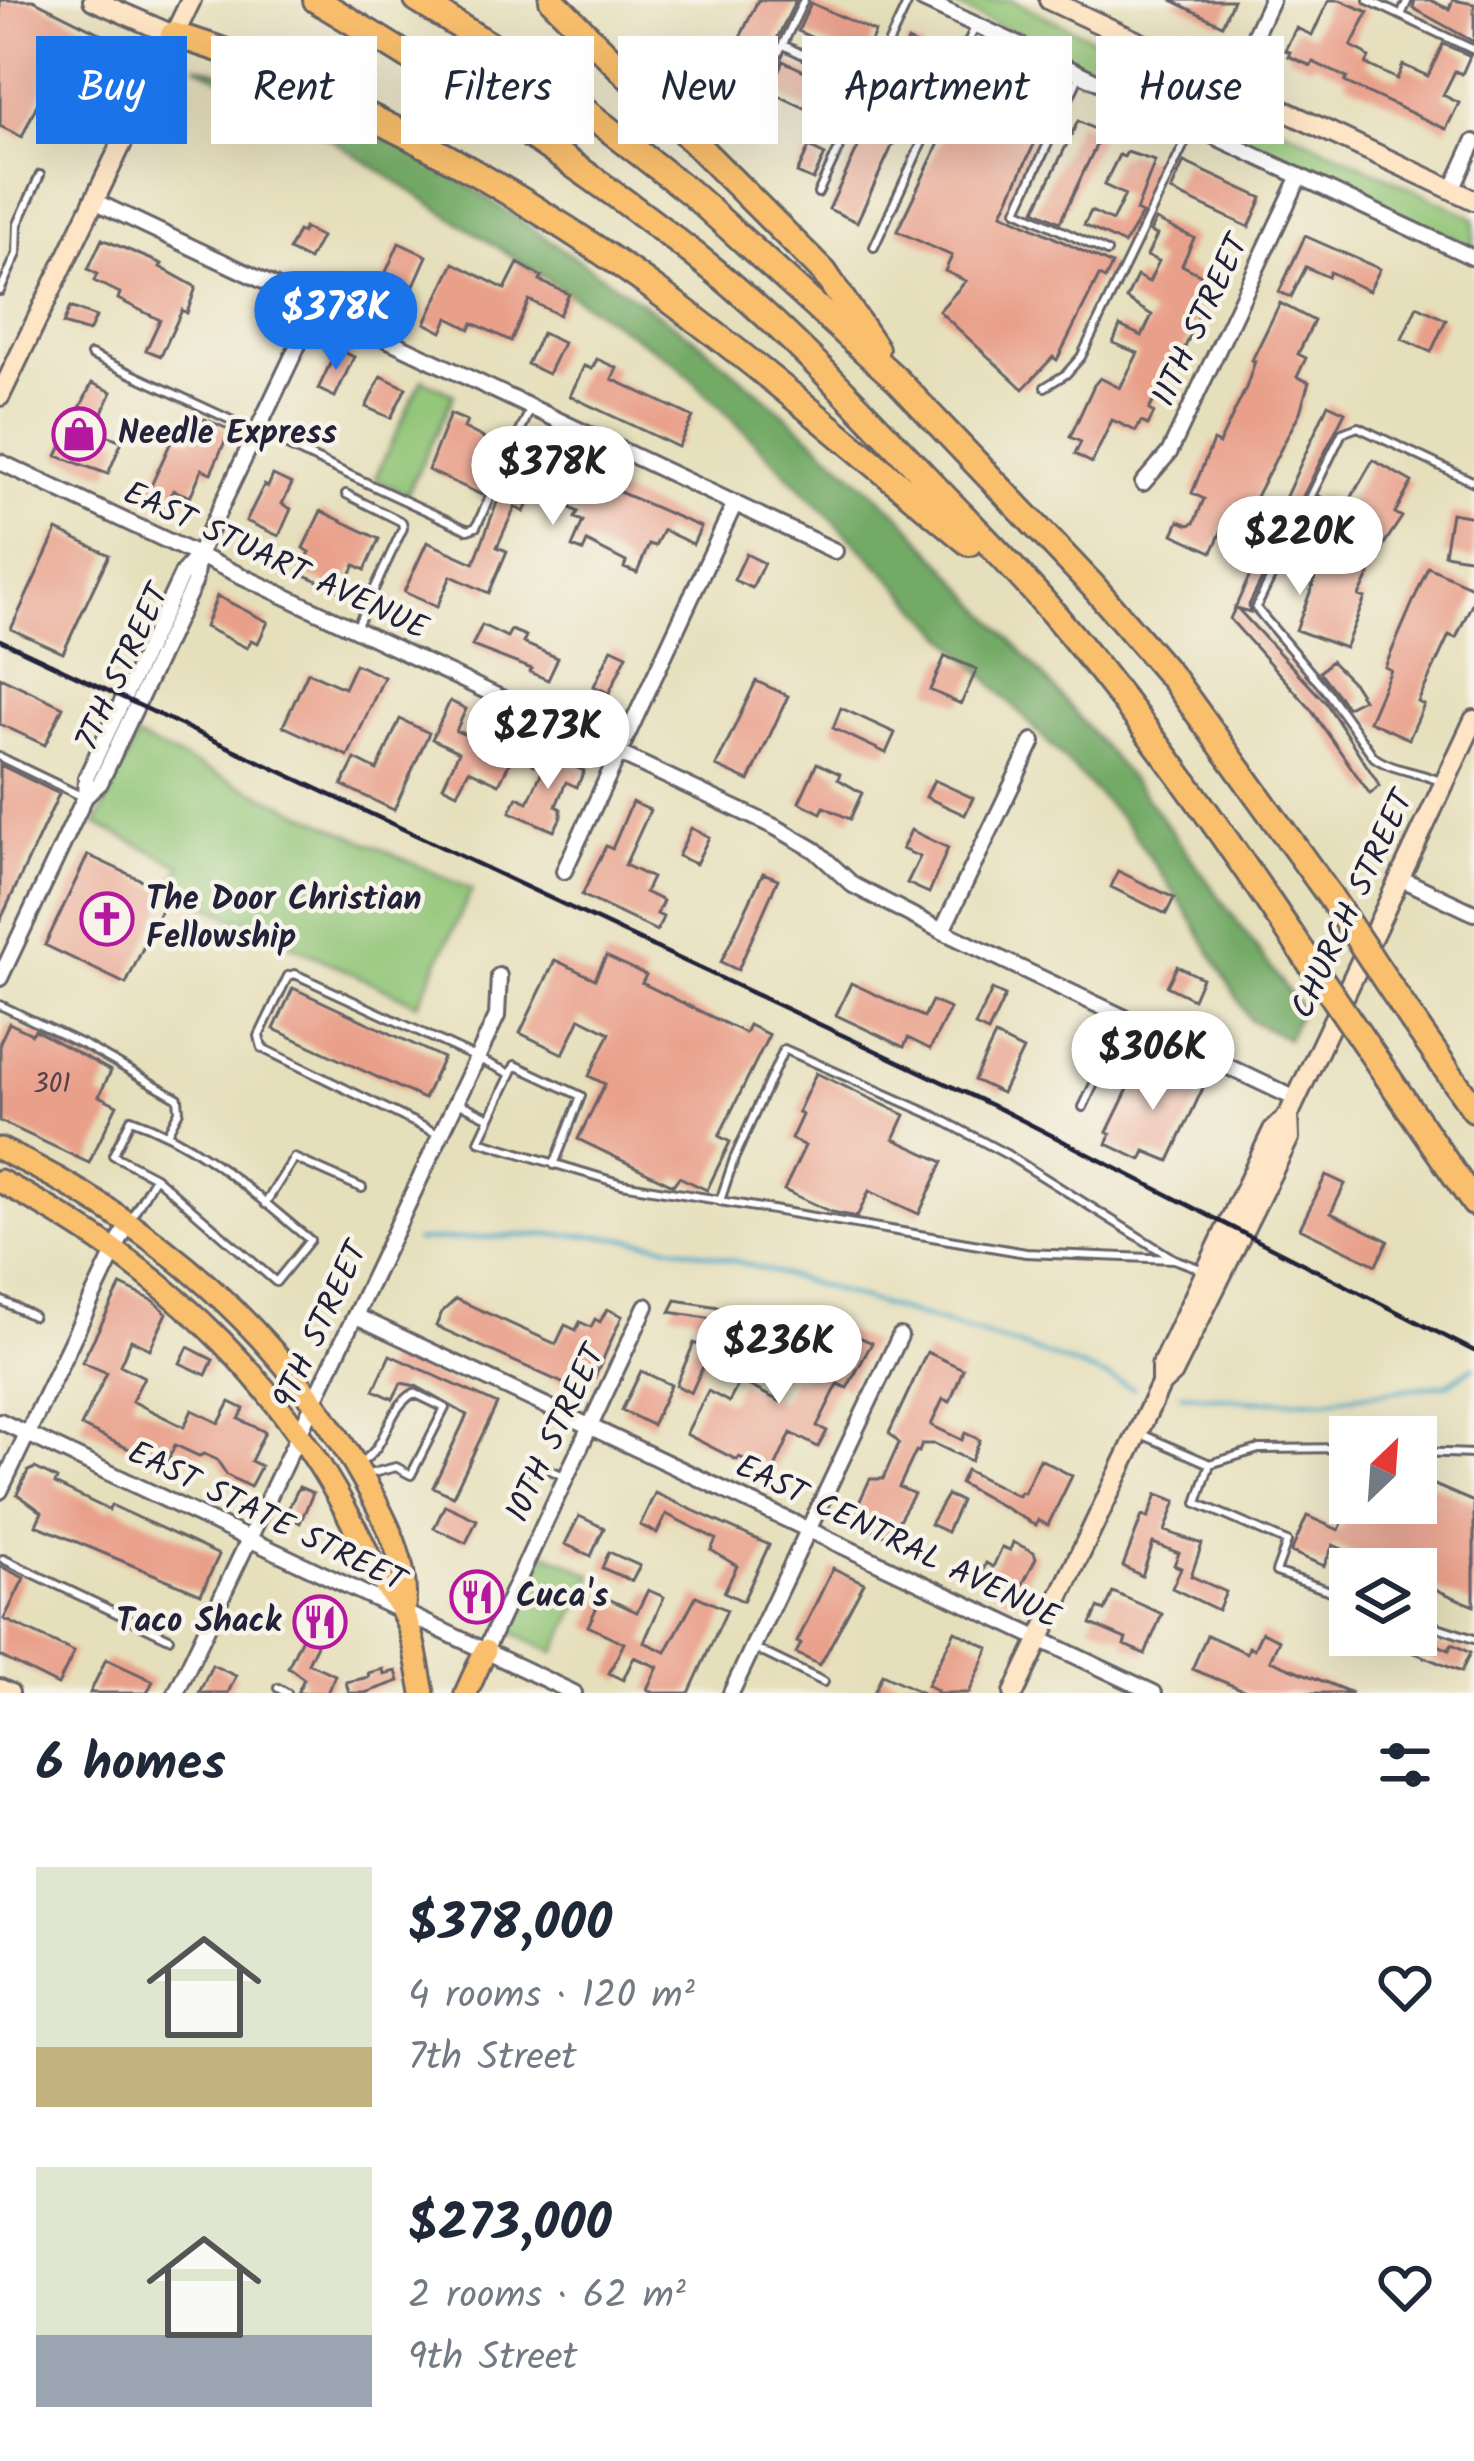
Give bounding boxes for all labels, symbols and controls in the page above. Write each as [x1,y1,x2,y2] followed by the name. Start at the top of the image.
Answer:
[36,36,187,144] chip: Buy
[211,36,377,144] chip: Rent
[401,36,594,144] chip: Filters
[618,36,778,144] chip: New
[802,36,1072,144] chip: Apartment
[1096,36,1284,144] chip: House
[1139,224,1266,416] street label: 11TH STREET
[252,271,420,373] pin: $378K
[281,279,391,341] text: $378K
[51,406,107,462] shop icon: Needle Express
[118,408,337,461] place label: Needle Express
[469,426,637,528] pin: $378K
[498,434,608,496] text: $378K
[114,468,437,656] street label: EAST STUART AVENUE
[1216,496,1384,598] pin: $220K
[1244,504,1356,566] text: $220K
[62,574,187,760] street label: 7TH STREET
[464,690,632,792] pin: $273K
[493,698,603,760] text: $273K
[1278,780,1431,1028] street label: CHURCH STREET
[146,874,422,965] place label: The Door Christian Fellowship
[79,891,135,947] church icon: The Door Christian Fellowship
[1069,1011,1237,1113] pin: $306K
[1098,1019,1208,1081] text: $306K
[33,1063,71,1106] house number: 301
[260,1231,385,1419] street label: 9TH STREET
[695,1305,863,1407] pin: $236K
[723,1313,835,1375] text: $236K
[493,1334,622,1532] street label: 10TH STREET
[1329,1416,1437,1524] north arrow
[1329,1416,1437,1656] map controls
[118,1428,416,1609] street label: EAST STATE STREET
[726,1441,1069,1645] street label: EAST CENTRAL AVENUE
[1329,1548,1437,1656] button: layers
[449,1569,505,1625] restaurant icon: Cuca's
[516,1571,609,1624] place label: Cuca's
[292,1594,348,1650] restaurant icon: Taco Shack
[116,1596,283,1649] place label: Taco Shack
[36,1725,226,1806] text: 6 homes
[1372,1732,1438,1798] icon: filters
[408,1885,612,1966] text: $378,000
[132,1915,276,2059] icon: home
[1372,1954,1438,2020] icon: heart
[408,1966,695,2028] text: 4 rooms · 120 m²
[408,2028,577,2090] text: 7th Street
[408,2185,612,2266] text: $273,000
[132,2215,276,2359] icon: home
[1372,2254,1438,2320] icon: heart
[408,2266,686,2328] text: 2 rooms · 62 m²
[408,2328,578,2390] text: 9th Street

